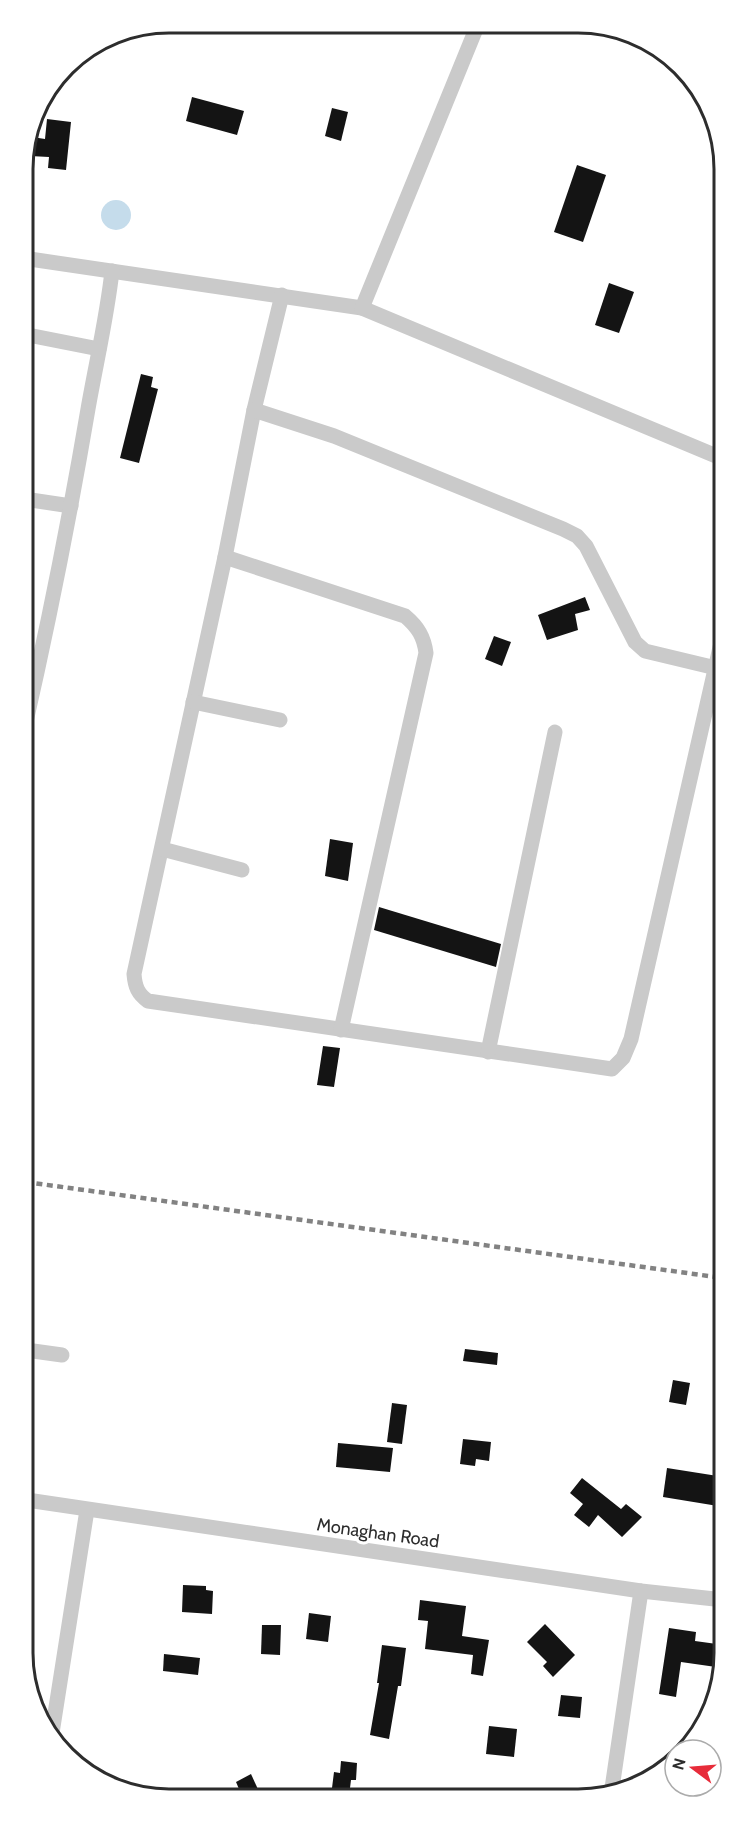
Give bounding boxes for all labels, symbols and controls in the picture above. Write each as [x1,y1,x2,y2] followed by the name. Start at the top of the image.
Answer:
[315,1514,441,1552] street label: Monaghan Road
[663,1738,723,1798] north arrow
[668,1756,690,1772] text: N

